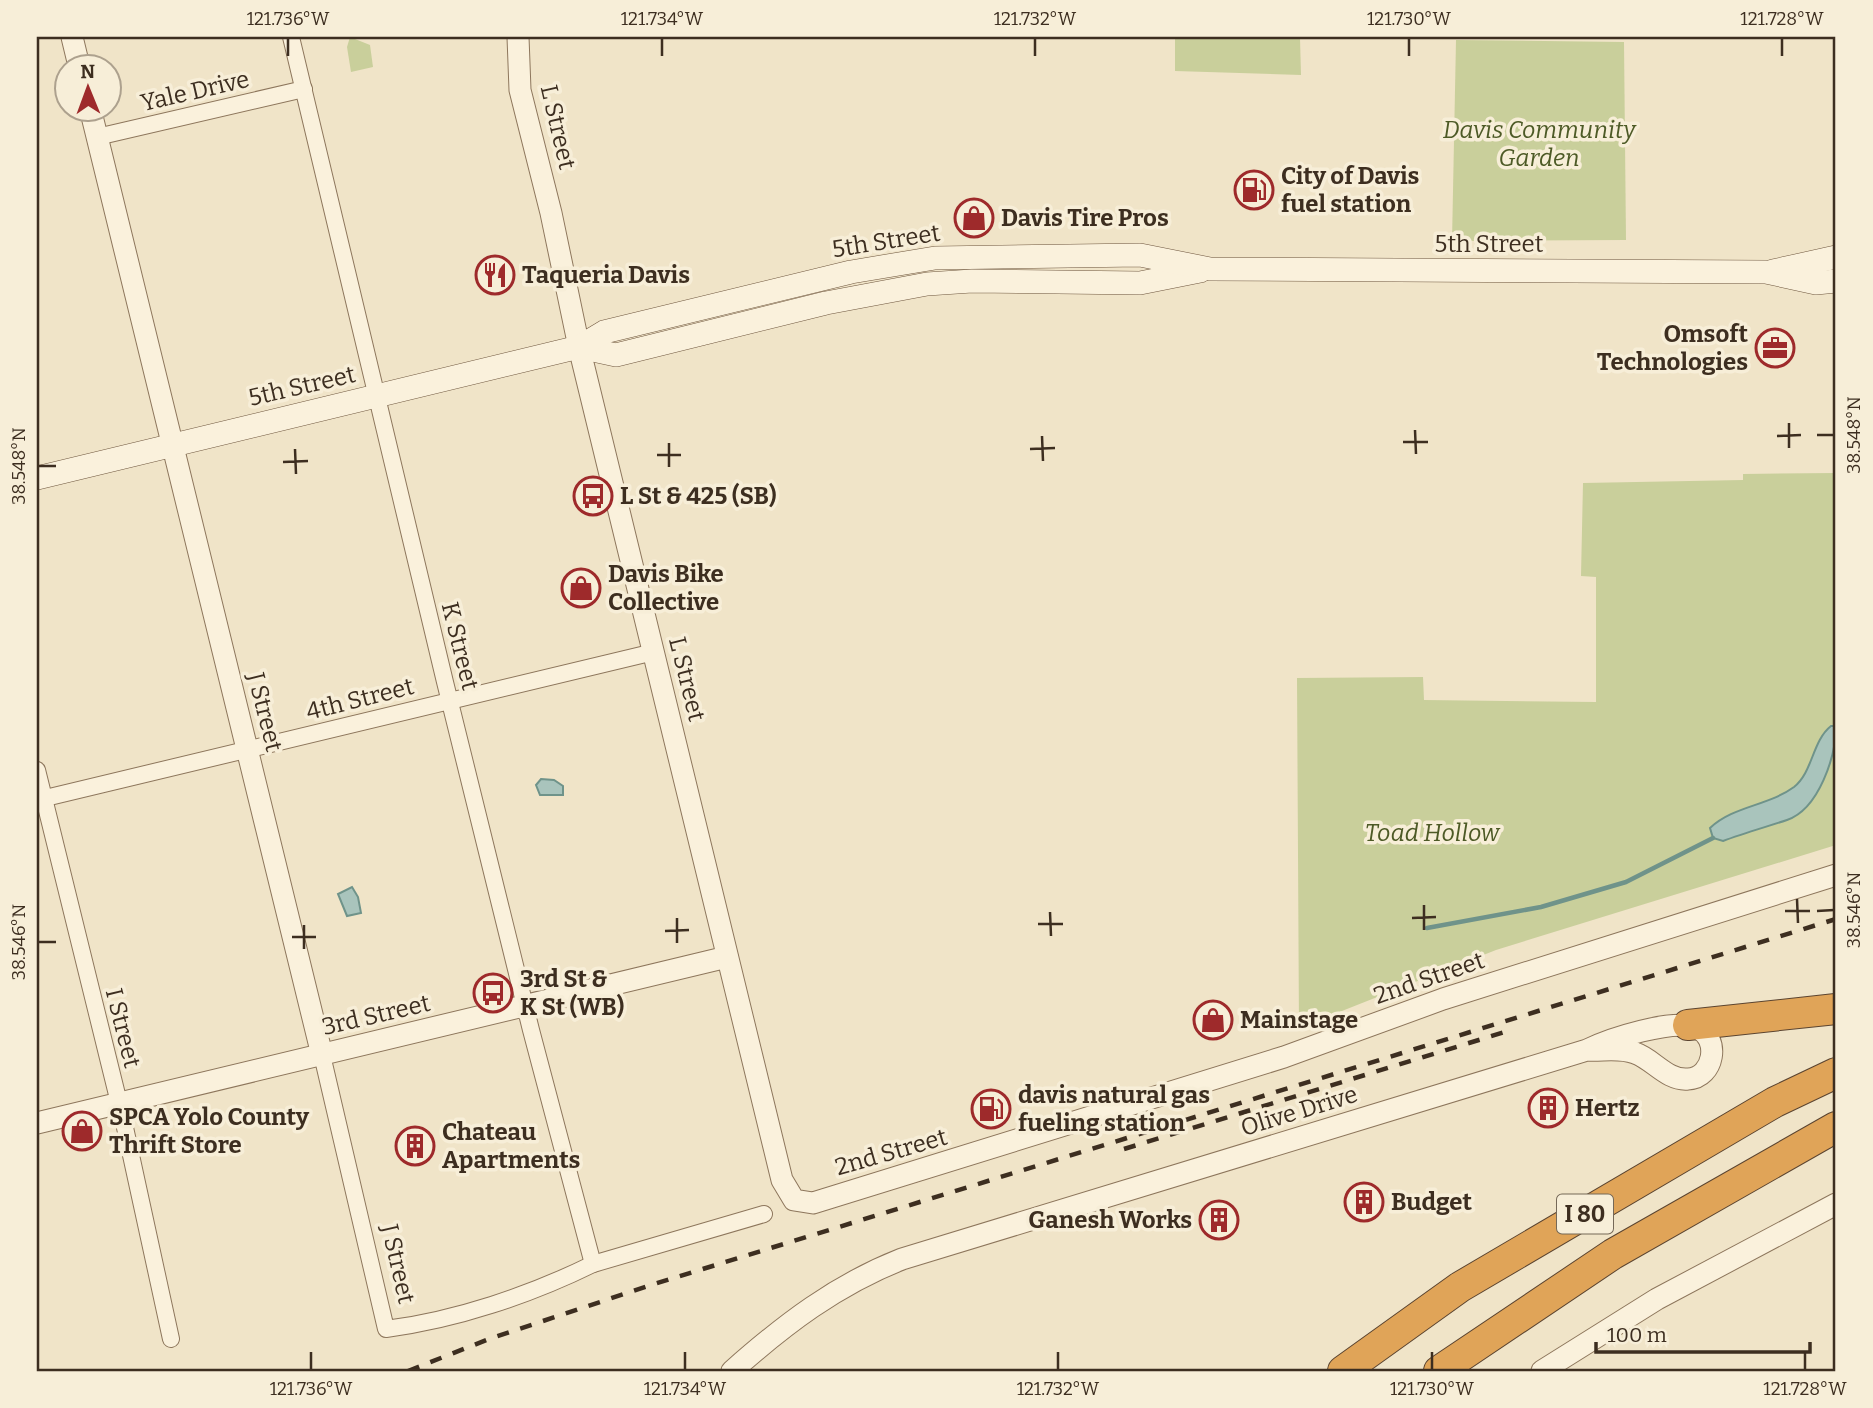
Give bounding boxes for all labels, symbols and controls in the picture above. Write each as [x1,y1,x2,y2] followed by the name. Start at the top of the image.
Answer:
[247,8,330,30] text: 121.736°W
[621,8,704,30] text: 121.734°W
[994,8,1077,30] text: 121.732°W
[1367,8,1451,30] text: 121.730°W
[1740,8,1824,30] text: 121.728°W
[52,52,122,122] north arrow
[80,60,96,83] text: N
[138,65,252,117] street label: Yale Drive
[535,82,581,172] street label: L Street
[1443,116,1637,172] park label: Davis Community Garden
[1281,162,1420,218] place label: City of Davis fuel station
[1233,169,1275,211] fuel station icon: City of Davis fuel station
[953,197,995,239] shop icon: Davis Tire Pros
[1001,204,1169,232] place label: Davis Tire Pros
[830,219,942,263] street label: 5th Street
[1435,230,1544,258] street label: 5th Street
[474,254,516,296] restaurant icon: Taqueria Davis
[522,261,690,289] place label: Taqueria Davis
[1597,320,1749,376] place label: Omsoft Technologies
[1754,327,1796,369] office icon: Omsoft Technologies
[246,360,358,412] street label: 5th Street
[1843,396,1865,474] text: 38.548°N
[8,427,30,505] text: 38.548°N
[572,475,614,517] bus stop icon: L St & 425 (SB)
[620,482,777,510] place label: L St & 425 (SB)
[608,560,724,616] place label: Davis Bike Collective
[560,567,602,609] shop icon: Davis Bike Collective
[436,599,484,693] street label: K Street
[663,634,711,724] street label: L Street
[241,669,288,755] street label: J Street
[303,672,417,726] street label: 4th Street
[1365,819,1501,847] park label: Toad Hollow
[1843,872,1865,948] text: 38.546°N
[8,904,30,980] text: 38.546°N
[1370,946,1488,1010] street label: 2nd Street
[520,965,624,1021] place label: 3rd St & K St (WB)
[472,972,514,1014] bus stop icon: 3rd St & K St (WB)
[100,985,146,1071] street label: I Street
[319,989,433,1041] street label: 3rd Street
[1192,999,1234,1041] shop icon: Mainstage
[1240,1006,1358,1034] place label: Mainstage
[1237,1080,1361,1142] street label: Olive Drive
[1018,1081,1210,1137] place label: davis natural gas fueling station
[1527,1087,1569,1129] building icon: Hertz
[970,1088,1012,1130] fuel station icon: davis natural gas fueling station
[1575,1094,1640,1122] place label: Hertz
[109,1103,310,1159] place label: SPCA Yolo County Thrift Store
[61,1110,103,1152] shop icon: SPCA Yolo County Thrift Store
[442,1118,580,1174] place label: Chateau Apartments
[832,1123,950,1181] street label: 2nd Street
[394,1125,436,1167] building icon: Chateau Apartments
[1343,1181,1385,1223] building icon: Budget
[1391,1188,1473,1216] place label: Budget
[1557,1194,1613,1233] road number: I 80
[1198,1199,1240,1241] building icon: Ganesh Works
[1028,1206,1192,1234] place label: Ganesh Works
[375,1221,421,1307] street label: J Street
[1596,1310,1810,1354] scale bar
[1607,1322,1667,1348] text: 100 m
[270,1378,353,1400] text: 121.736°W
[644,1378,727,1400] text: 121.734°W
[1017,1378,1100,1400] text: 121.732°W
[1390,1378,1474,1400] text: 121.730°W
[1763,1378,1847,1400] text: 121.728°W

